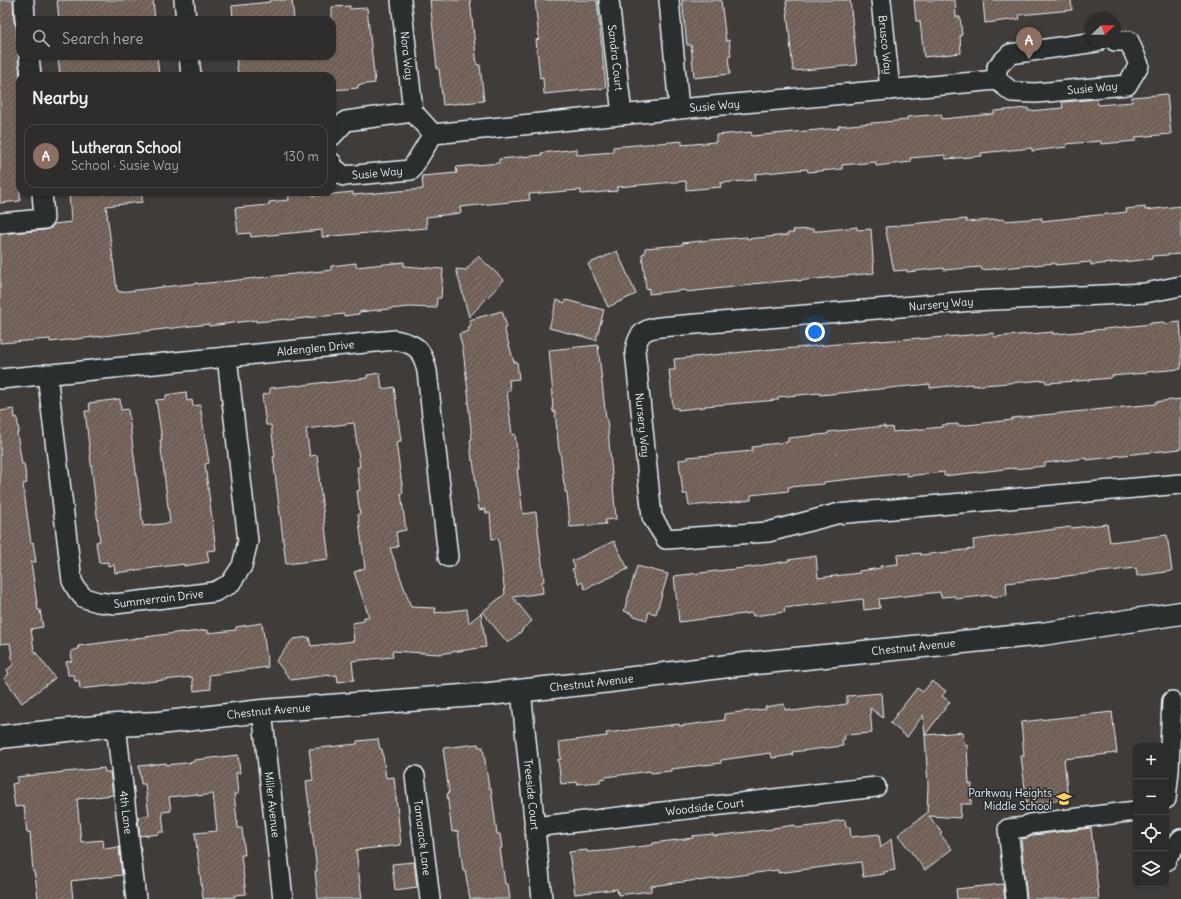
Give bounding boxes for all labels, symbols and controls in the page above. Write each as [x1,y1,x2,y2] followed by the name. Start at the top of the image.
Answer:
[1085,12,1121,48] north arrow
[876,14,895,75] street label: Brusco Way
[16,16,336,60] search box
[605,24,626,92] street label: Sandra Court
[30,27,52,49] icon: search
[1016,27,1042,60] pin: A
[62,29,143,48] text: Search here
[397,31,417,81] street label: Nora Way
[1066,79,1118,97] street label: Susie Way
[32,87,88,109] text: Nearby
[689,96,740,115] street label: Susie Way
[71,138,181,157] text: Lutheran School
[42,148,50,165] text: A
[283,148,319,165] text: 130 m
[71,157,179,174] text: School · Susie Way
[351,164,403,182] street label: Susie Way
[908,294,974,314] street label: Nursery Way
[805,322,825,342] your location
[276,337,355,359] street label: Aldenglen Drive
[632,392,653,458] street label: Nursery Way
[113,586,204,611] street label: Summerrain Drive
[871,636,956,658] street label: Chestnut Avenue
[549,671,634,694] street label: Chestnut Avenue
[226,700,311,722] street label: Chestnut Avenue
[1133,743,1169,887] map controls
[1133,743,1169,779] button: +
[521,758,542,831] street label: Treeside Court
[262,771,283,838] street label: Miller Avenue
[1133,779,1169,815] button: −
[968,786,1052,813] place label: Parkway Heights Middle School
[117,790,135,835] street label: 4th Lane
[1055,790,1073,808] school or university icon: Parkway Heights Middle School
[665,795,745,819] street label: Woodside Court
[411,799,434,876] street label: Tamarack Lane
[1133,815,1169,851] button: locate
[1133,851,1169,887] button: layers

